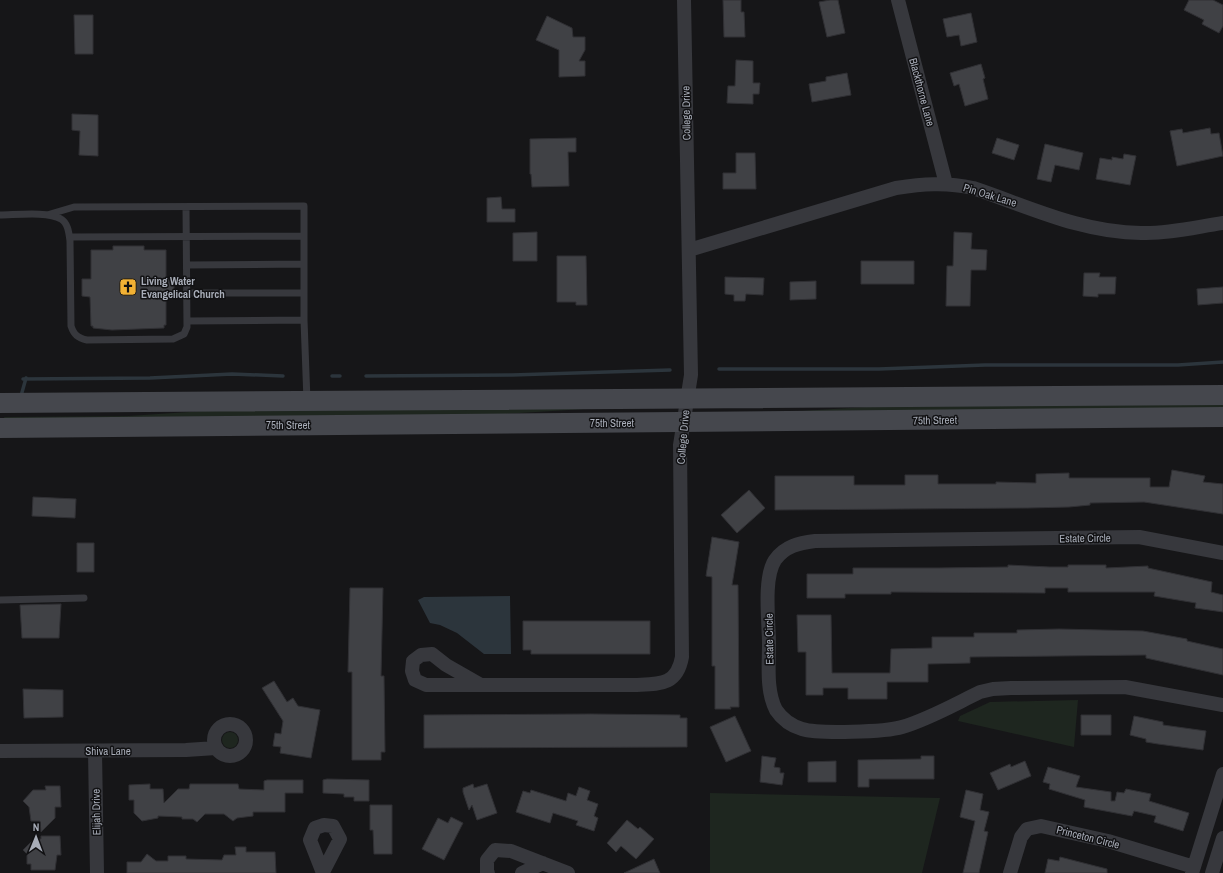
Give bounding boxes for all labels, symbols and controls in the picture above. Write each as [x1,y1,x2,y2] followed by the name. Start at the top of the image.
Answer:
[906,56,938,128] street label: Blackthorne Lane
[679,86,693,140] street label: College Drive
[962,180,1018,210] street label: Pin Oak Lane
[141,274,225,301] place label: Living Water Evangelical Church
[118,277,138,297] church icon: Living Water Evangelical Church
[674,409,692,465] street label: College Drive
[913,413,958,427] street label: 75th Street
[590,416,635,430] street label: 75th Street
[266,418,311,432] street label: 75th Street
[1059,531,1111,545] street label: Estate Circle
[762,613,776,665] street label: Estate Circle
[85,744,131,758] street label: Shiva Lane
[89,789,103,835] street label: Elijah Drive
[16,817,56,857] north arrow
[33,820,40,834] text: N
[1055,822,1121,852] street label: Princeton Circle

